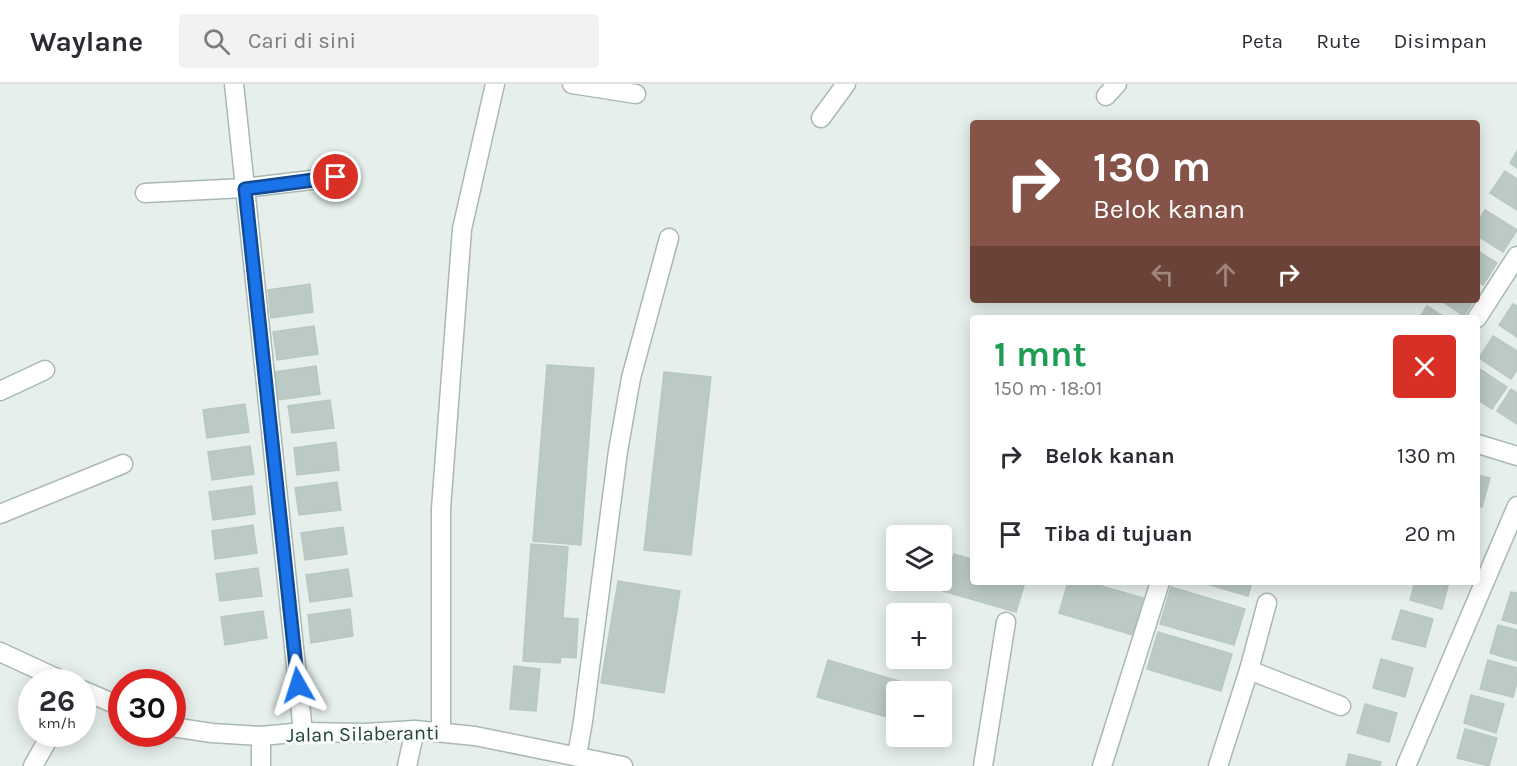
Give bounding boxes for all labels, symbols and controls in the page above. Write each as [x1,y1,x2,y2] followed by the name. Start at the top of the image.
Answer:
[179,14,599,68] search box
[30,25,143,58] text: Waylane
[200,25,233,58] icon: search
[248,28,356,54] text: Cari di sini
[1241,29,1283,53] text: Peta
[1316,29,1360,53] text: Rute
[1393,29,1487,53] text: Disimpan
[1093,142,1211,192] text: 130 m
[994,144,1072,222] icon: right
[310,151,361,202] pin
[319,160,352,193] icon: arrive
[1093,193,1245,225] text: Belok kanan
[1146,258,1179,291] icon: left
[1209,258,1242,291] icon: ahead
[1272,258,1305,291] icon: right
[994,333,1087,375] text: 1 mnt
[1393,335,1456,398] button: close
[994,377,1102,400] text: 150 m · 18:01
[994,440,1027,473] icon: right
[1045,443,1175,469] text: Belok kanan
[1397,443,1456,469] text: 130 m
[994,518,1027,551] icon: arrive
[1045,521,1192,547] text: Tiba di tujuan
[1404,521,1456,547] text: 20 m
[886,525,952,747] map controls
[886,525,952,591] button: layers
[886,603,952,669] button: +
[266,653,330,717] position arrow
[108,669,186,747] speed limit sign: 30
[886,681,952,747] button: −
[39,683,75,719] text: 26
[38,714,76,732] text: km/h
[286,721,440,747] street label: Jalan Silaberanti

